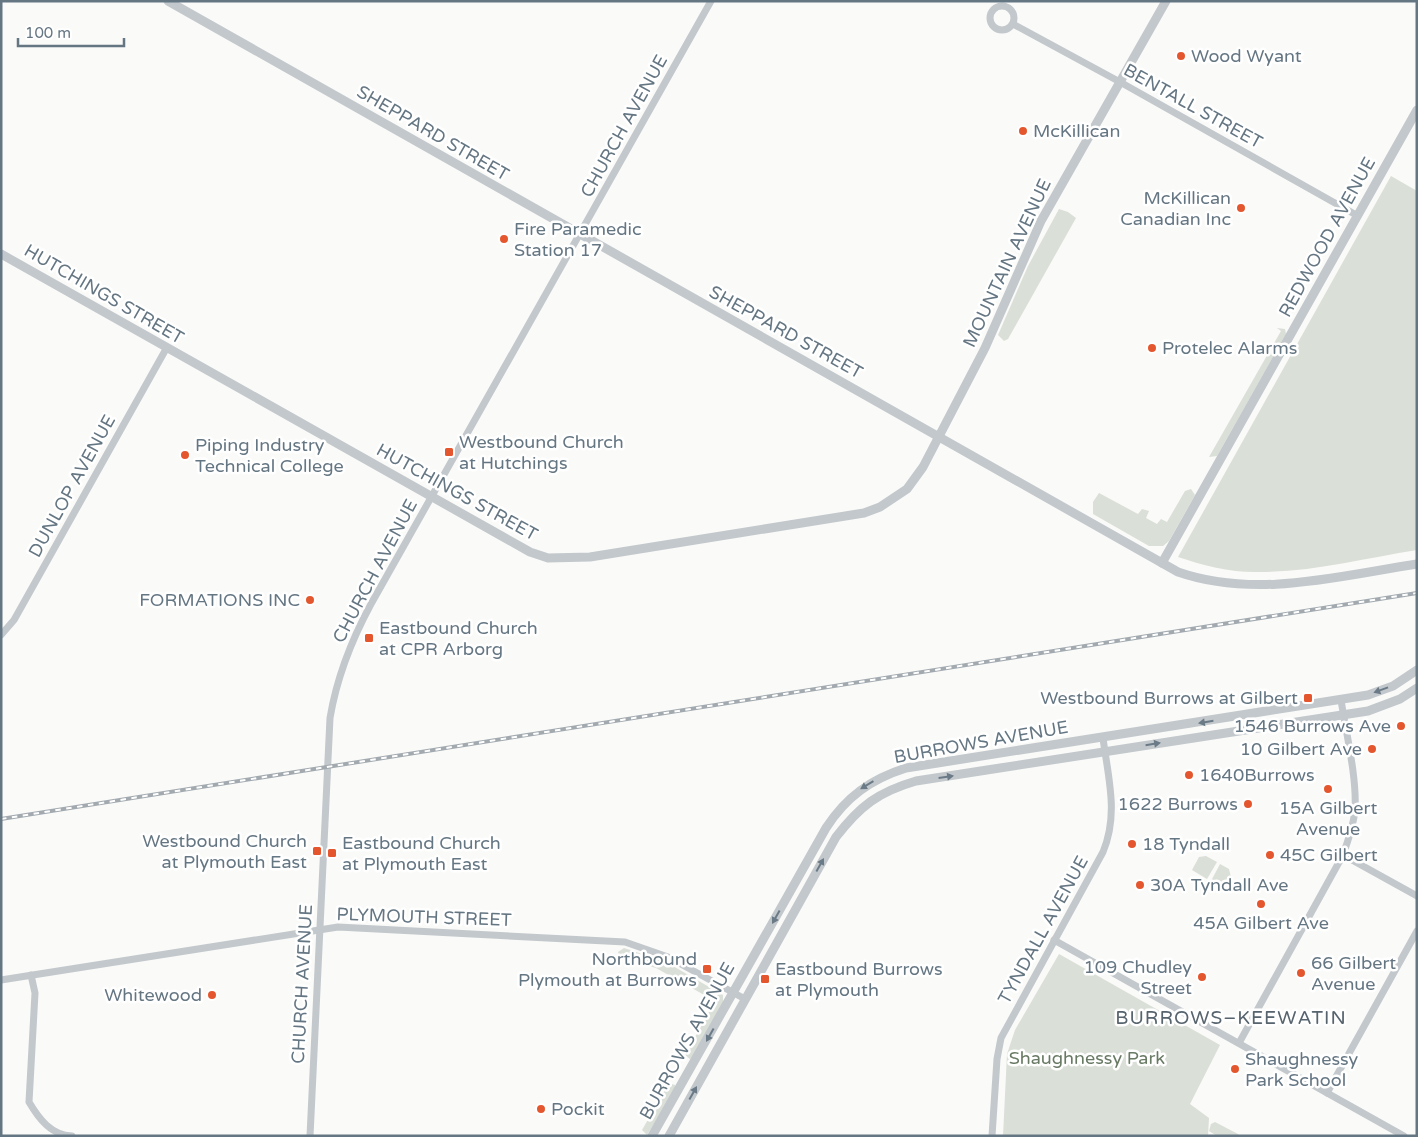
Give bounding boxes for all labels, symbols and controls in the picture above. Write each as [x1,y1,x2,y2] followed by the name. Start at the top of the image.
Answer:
[18,15,124,47] scale bar
[25,24,71,42] text: 100 m
[1191,45,1302,67] place label: Wood Wyant
[1175,50,1187,62] marker: Wood Wyant
[576,51,672,201] street label: CHURCH AVENUE
[1120,59,1266,153] street label: BENTALL STREET
[353,80,513,186] street label: SHEPPARD STREET
[1033,120,1120,142] place label: McKillican
[1017,125,1029,137] marker: McKillican
[1274,153,1380,321] street label: REDWOOD AVENUE
[958,175,1056,351] street label: MOUNTAIN AVENUE
[1120,187,1231,230] place label: McKillican Canadian Inc
[1235,202,1247,214] marker: McKillican Canadian Inc
[514,218,642,261] place label: Fire Paramedic Station 17
[498,233,510,245] marker: Fire Paramedic Station 17
[20,239,188,349] street label: HUTCHINGS STREET
[705,281,867,383] street label: SHEPPARD STREET
[1162,337,1297,359] place label: Protelec Alarms
[1146,342,1158,354] marker: Protelec Alarms
[24,411,120,561] street label: DUNLOP AVENUE
[459,431,624,474] place label: Westbound Church at Hutchings
[195,434,344,477] place label: Piping Industry Technical College
[373,439,542,546] street label: HUTCHINGS STREET
[443,446,455,458] marker: Westbound Church at Hutchings
[179,449,191,461] marker: Piping Industry Technical College
[328,495,422,647] street label: CHURCH AVENUE
[139,589,300,611] place label: FORMATIONS INC
[304,594,316,606] marker: FORMATIONS INC
[379,617,538,660] place label: Eastbound Church at CPR Arborg
[363,632,375,644] marker: Eastbound Church at CPR Arborg
[1373,686,1388,694] one-way arrow
[1040,687,1298,709] place label: Westbound Burrows at Gilbert
[1302,692,1314,704] marker: Westbound Burrows at Gilbert
[1234,715,1391,737] place label: 1546 Burrows Ave
[892,716,1070,768] street label: BURROWS AVENUE
[1198,718,1214,726] one-way arrow
[1395,720,1407,732] marker: 1546 Burrows Ave
[1240,738,1362,760] place label: 10 Gilbert Ave
[1145,740,1161,748] one-way arrow
[1366,743,1378,755] marker: 10 Gilbert Ave
[1199,764,1315,786] place label: 1640Burrows
[1183,769,1195,781] marker: 1640Burrows
[938,773,954,781] one-way arrow
[861,781,874,790] one-way arrow
[1322,783,1334,795] marker: 15A Gilbert Avenue
[1118,793,1238,815] place label: 1622 Burrows
[1279,797,1377,840] place label: 15A Gilbert Avenue
[1242,798,1254,810] marker: 1622 Burrows
[142,830,307,873] place label: Westbound Church at Plymouth East
[342,832,501,875] place label: Eastbound Church at Plymouth East
[1142,833,1230,855] place label: 18 Tyndall
[1126,838,1138,850] marker: 18 Tyndall
[1280,844,1378,866] place label: 45C Gilbert
[311,845,323,857] marker: Westbound Church at Plymouth East
[326,847,338,859] marker: Eastbound Church at Plymouth East
[1264,849,1276,861] marker: 45C Gilbert
[993,852,1093,1008] street label: TYNDALL AVENUE
[816,858,825,871] one-way arrow
[1150,874,1289,896] place label: 30A Tyndall Ave
[1134,879,1146,891] marker: 30A Tyndall Ave
[1255,898,1267,910] marker: 45A Gilbert Ave
[336,903,512,931] street label: PLYMOUTH STREET
[287,904,317,1064] street label: CHURCH AVENUE
[771,910,780,923] one-way arrow
[1193,912,1329,934] place label: 45A Gilbert Ave
[518,948,697,991] place label: Northbound Plymouth at Burrows
[1311,952,1396,995] place label: 66 Gilbert Avenue
[1083,956,1192,999] place label: 109 Chudley Street
[635,958,739,1124] street label: BURROWS AVENUE
[775,958,943,1001] place label: Eastbound Burrows at Plymouth
[701,963,713,975] marker: Northbound Plymouth at Burrows
[1295,967,1307,979] marker: 66 Gilbert Avenue
[1196,971,1208,983] marker: 109 Chudley Street
[759,973,771,985] marker: Eastbound Burrows at Plymouth
[104,984,202,1006] place label: Whitewood
[206,989,218,1001] marker: Whitewood
[1115,1007,1347,1029] district label: BURROWS–KEEWATIN
[705,1028,714,1041] one-way arrow
[1009,1047,1165,1069] park label: Shaughnessy Park
[1245,1048,1359,1091] place label: Shaughnessy Park School
[1229,1063,1241,1075] marker: Shaughnessy Park School
[688,1087,697,1100] one-way arrow
[551,1098,605,1120] place label: Pockit
[535,1103,547,1115] marker: Pockit

